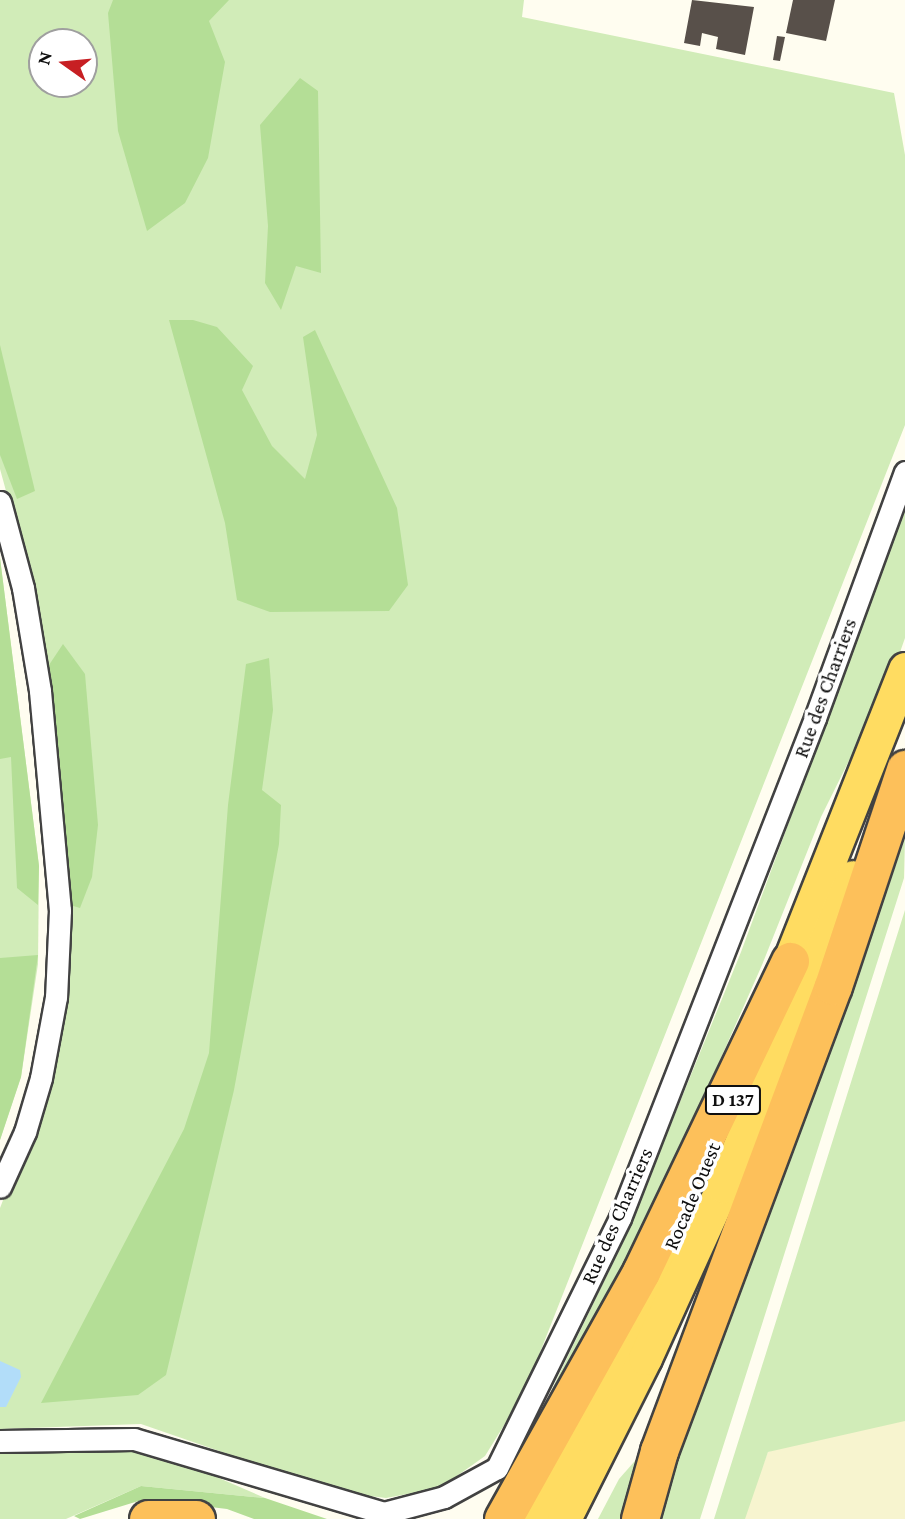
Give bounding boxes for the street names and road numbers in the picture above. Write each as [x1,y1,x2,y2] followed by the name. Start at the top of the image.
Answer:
[788,615,862,761] street label: Rue des Charriers
[703,1084,763,1116] road number: D 137
[658,1139,726,1253] street label: Rocade Ouest
[576,1144,658,1288] street label: Rue des Charriers

